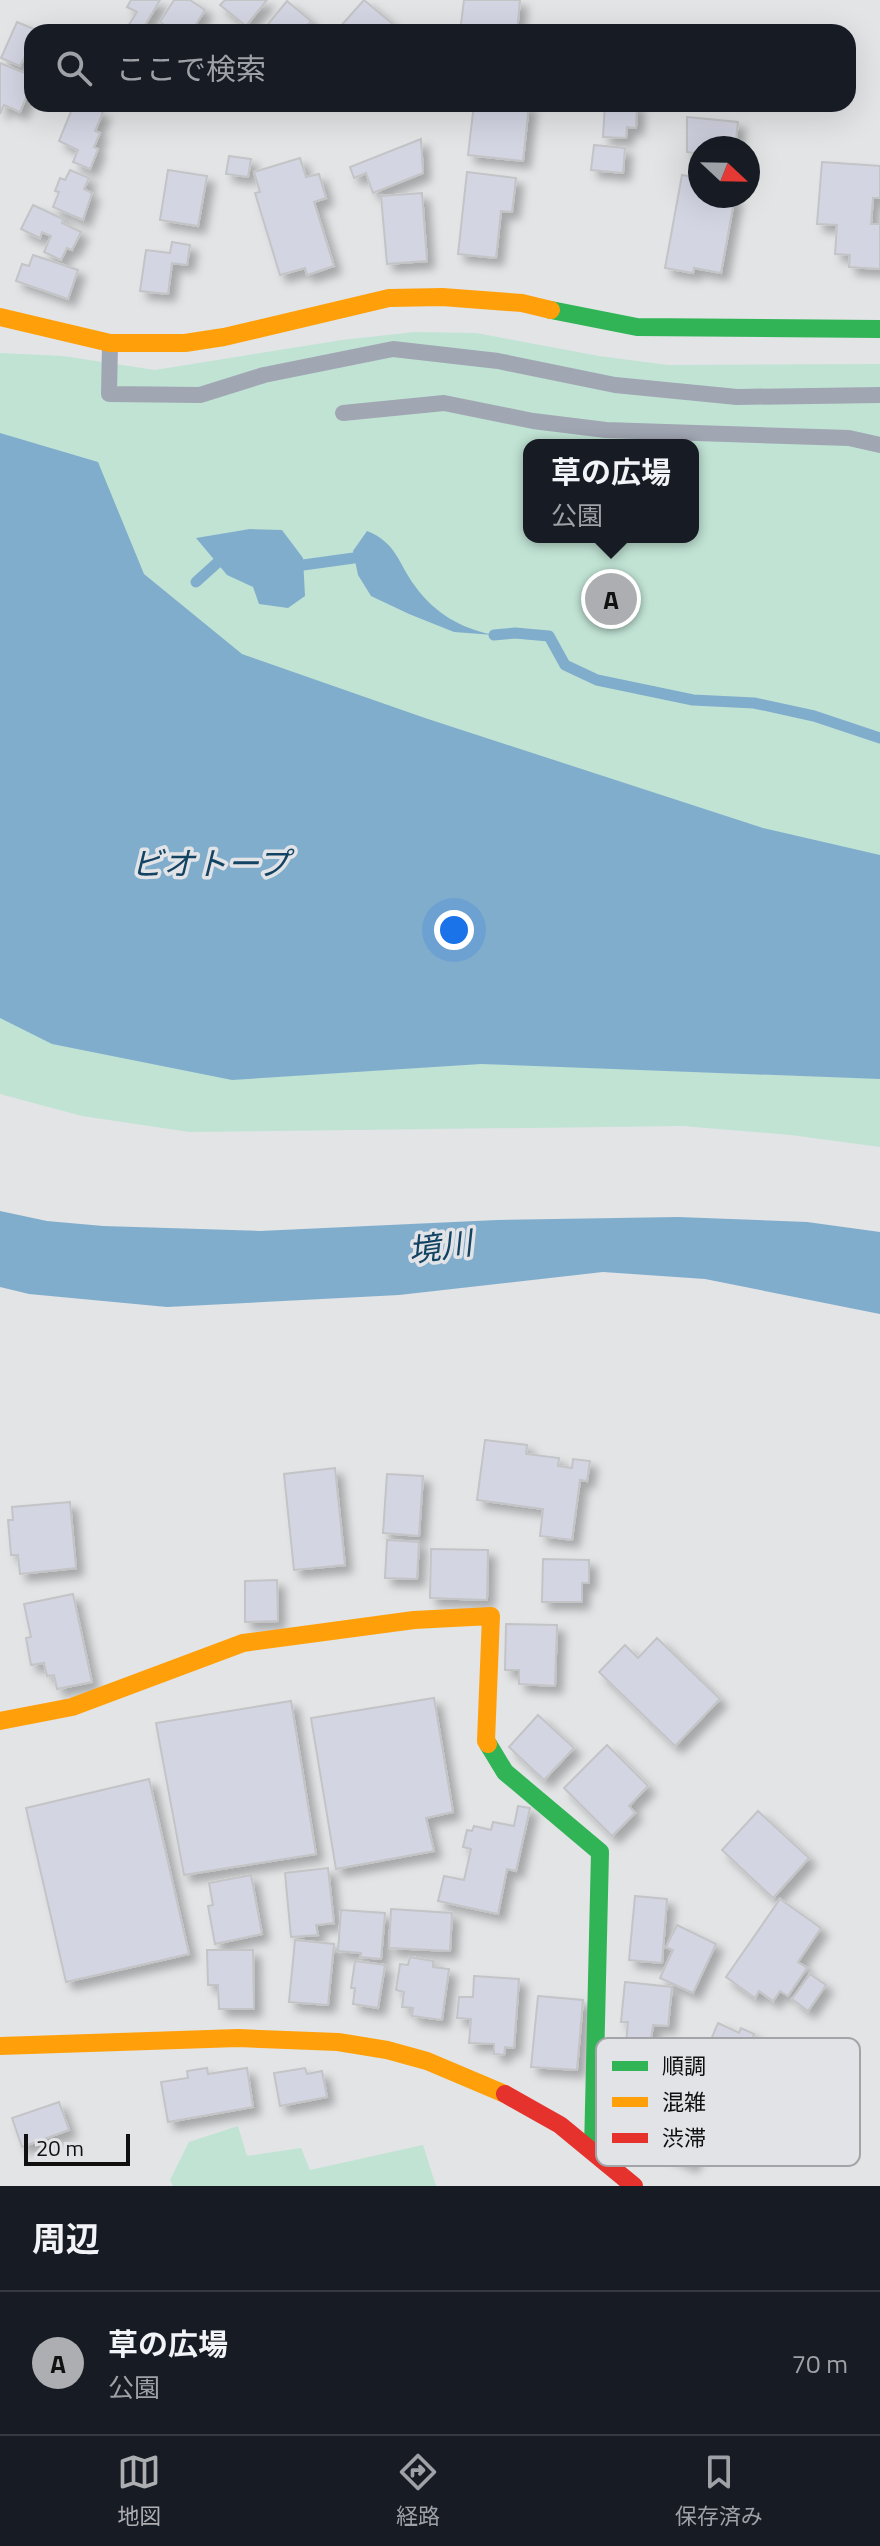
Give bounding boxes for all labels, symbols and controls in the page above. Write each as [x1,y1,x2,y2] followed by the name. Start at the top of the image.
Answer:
[24,24,856,112] search box
[52,46,96,90] icon: search
[116,46,266,92] text: ここで検索
[688,136,760,208] north arrow
[523,439,699,543] popup
[551,449,671,495] text: 草の広場
[551,496,603,535] text: 公園
[585,569,637,629] pin: A
[131,839,295,887] water label: ビオトープ
[434,910,474,950] your location
[405,1217,478,1274] water label: 境川
[596,2038,860,2166] legend
[662,2049,706,2083] text: 順調
[662,2085,706,2119] text: 混雑
[662,2121,706,2155] text: 渋滞
[24,2130,130,2166] scale bar
[36,2131,84,2165] text: 20 m
[32,2212,100,2264] text: 周辺
[108,2321,228,2367] text: 草の広場
[50,2344,66,2383] text: A
[791,2344,848,2383] text: 70 m
[108,2368,160,2407] text: 公園
[117,2450,161,2533] tab: 地図
[396,2450,440,2533] tab: 経路
[675,2450,763,2533] tab: 保存済み

